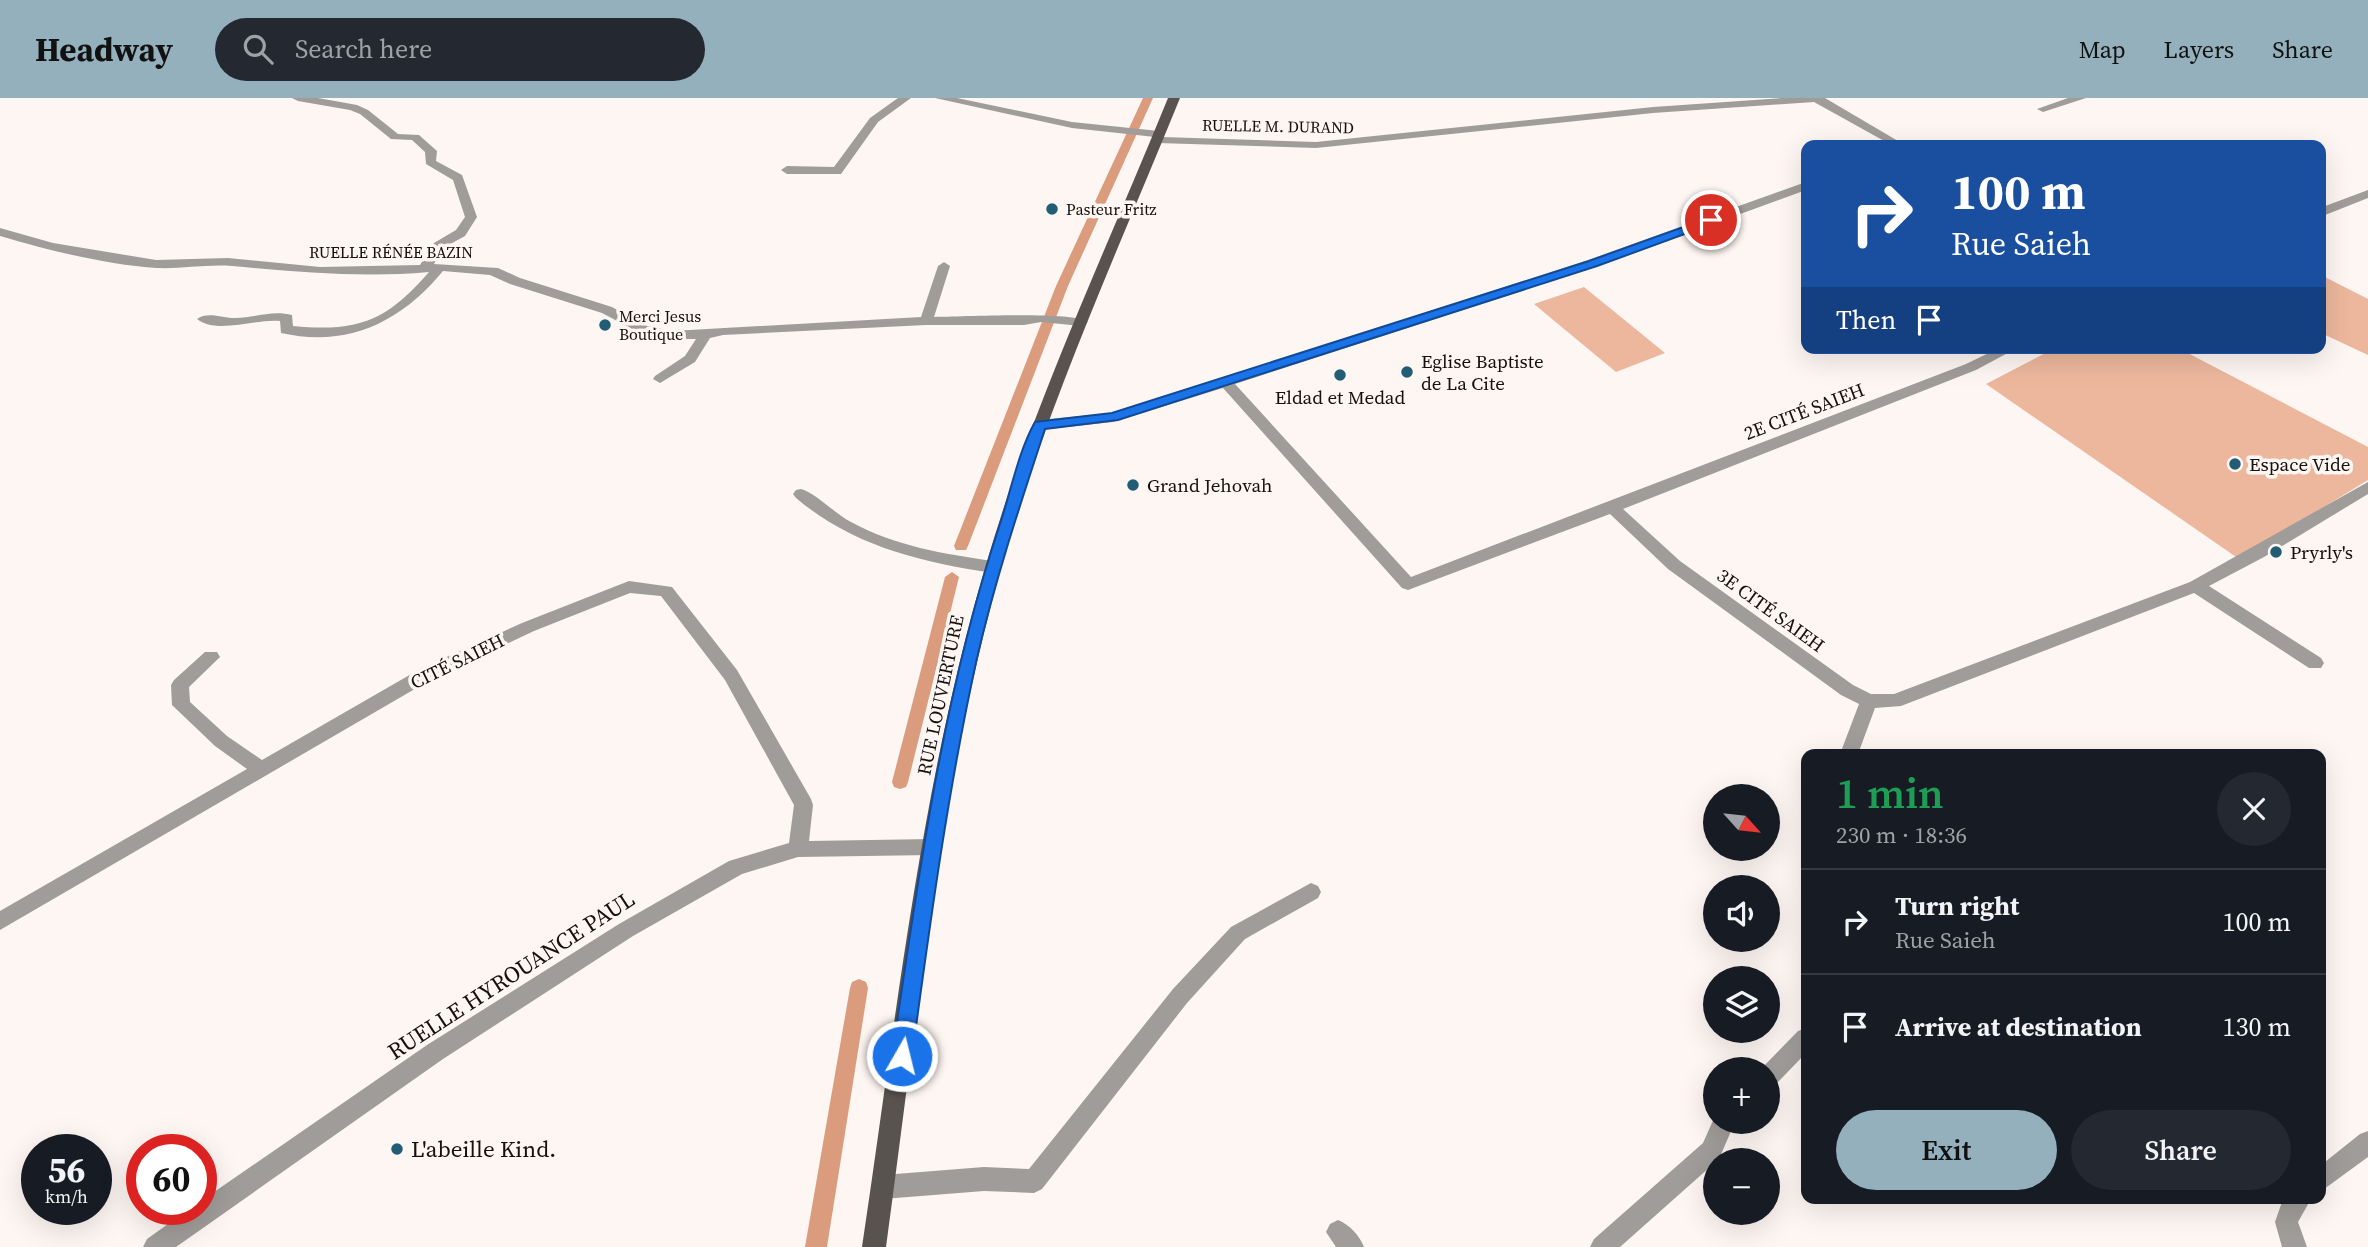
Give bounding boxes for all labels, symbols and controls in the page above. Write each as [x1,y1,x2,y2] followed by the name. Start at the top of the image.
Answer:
[215,18,705,81] search box
[35,27,173,72] text: Headway
[239,30,277,68] icon: search
[295,31,432,67] text: Search here
[2079,33,2126,66] text: Map
[2164,33,2234,66] text: Layers
[2272,33,2333,66] text: Share
[1202,114,1354,138] street label: RUELLE M. DURAND
[1951,158,2086,225] text: 100 m
[1836,168,1927,259] icon: right
[1681,190,1741,250] pin
[1066,198,1157,220] place label: Pasteur Fritz
[1044,201,1060,217] marker: Pasteur Fritz
[1692,201,1730,239] icon: arrive
[1951,222,2091,266] text: Rue Saieh
[309,241,473,263] street label: RUELLE RÉNÉE BAZIN
[1910,301,1948,339] icon: arrive
[1836,302,1896,338] text: Then
[619,305,701,345] place label: Merci Jesus Boutique
[597,317,613,333] marker: Merci Jesus Boutique
[1421,348,1544,396] place label: Eglise Baptiste de La Cite
[1399,364,1415,380] marker: Eglise Baptiste de La Cite
[1332,367,1348,383] marker: Eldad et Medad
[1740,376,1868,446] street label: 2E CITÉ SAIEH
[1275,384,1405,410] place label: Eldad et Medad
[2249,451,2350,477] place label: Espace Vide
[2227,456,2243,472] marker: Espace Vide
[1147,472,1273,498] place label: Grand Jehovah
[1125,477,1141,493] marker: Grand Jehovah
[2290,539,2353,565] place label: Pryrly's
[2268,544,2284,560] marker: Pryrly's
[1712,562,1830,658] street label: 3E CITÉ SAIEH
[910,613,970,777] street label: RUE LOUVERTURE
[406,627,508,695] street label: CITÉ SAIEH
[1836,764,1944,822] text: 1 min
[2217,772,2291,846] button: close
[1703,784,1780,861] north arrow
[1703,784,1780,1225] map controls
[1836,819,1967,851] text: 230 m · 18:36
[1703,875,1780,952] button: sound
[381,883,641,1067] street label: RUELLE HYROUANCE PAUL
[1895,888,2019,924] text: Turn right
[1836,903,1874,941] icon: right
[2223,904,2291,940] text: 100 m
[1895,924,1996,956] text: Rue Saieh
[1703,966,1780,1043] button: layers
[1836,1008,1874,1046] icon: arrive
[1895,1009,2142,1045] text: Arrive at destination
[2223,1009,2291,1045] text: 130 m
[865,1019,939,1093] position arrow
[1703,1057,1780,1134] button: +
[1836,1110,2057,1190] button: Exit
[2071,1110,2291,1190] button: Share
[411,1133,556,1165] place label: L'abeille Kind.
[126,1134,217,1225] speed limit sign: 60
[389,1141,405,1157] marker: L'abeille Kind.
[48,1146,85,1194] text: 56
[1703,1148,1780,1225] button: −
[45,1184,88,1209] text: km/h

